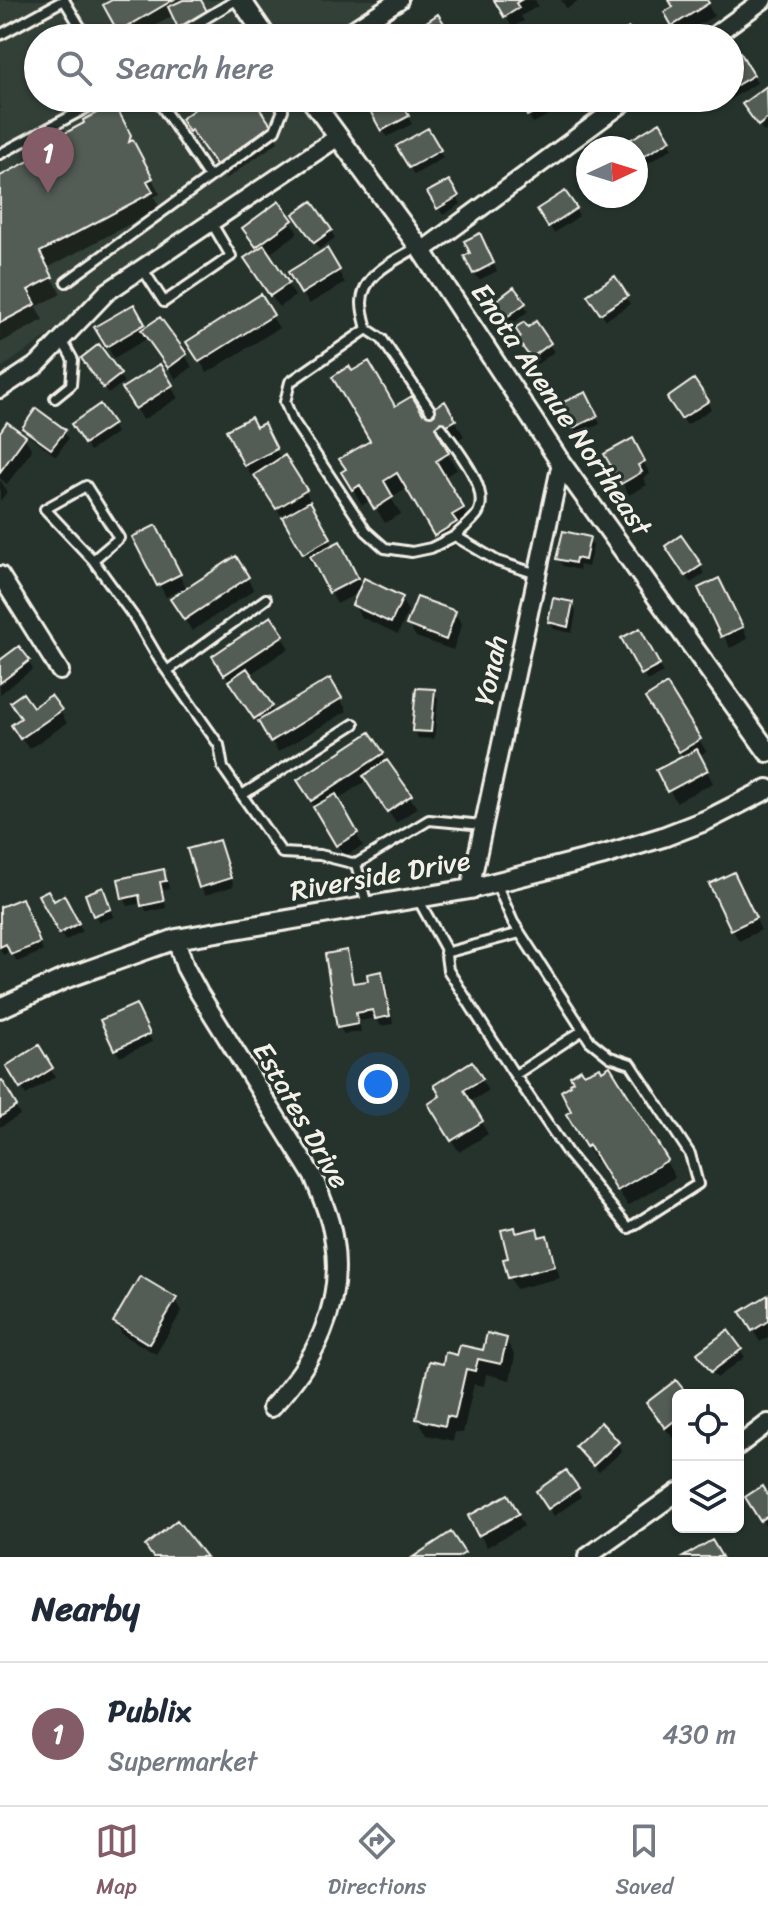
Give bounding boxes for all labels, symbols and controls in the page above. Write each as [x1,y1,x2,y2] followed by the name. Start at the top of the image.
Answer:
[24,24,744,112] search box
[116,41,274,95] text: Search here
[52,46,96,90] icon: search
[22,127,74,193] pin: 1
[576,136,648,208] north arrow
[458,272,666,548] street label: Enota Avenue Northeast
[459,631,522,710] street label: Yonah
[286,836,474,915] street label: Riverside Drive
[239,1032,364,1198] street label: Estates Drive
[358,1064,398,1104] your location
[672,1389,744,1533] map controls
[672,1389,744,1461] button: locate
[672,1461,744,1533] button: layers
[32,1579,140,1639] text: Nearby
[108,1684,191,1738] text: Publix
[52,1711,64,1757] text: 1
[662,1711,736,1757] text: 430 m
[108,1738,257,1784] text: Supermarket
[95,1819,139,1906] tab: Map
[328,1819,426,1906] tab: Directions
[615,1819,673,1906] tab: Saved

